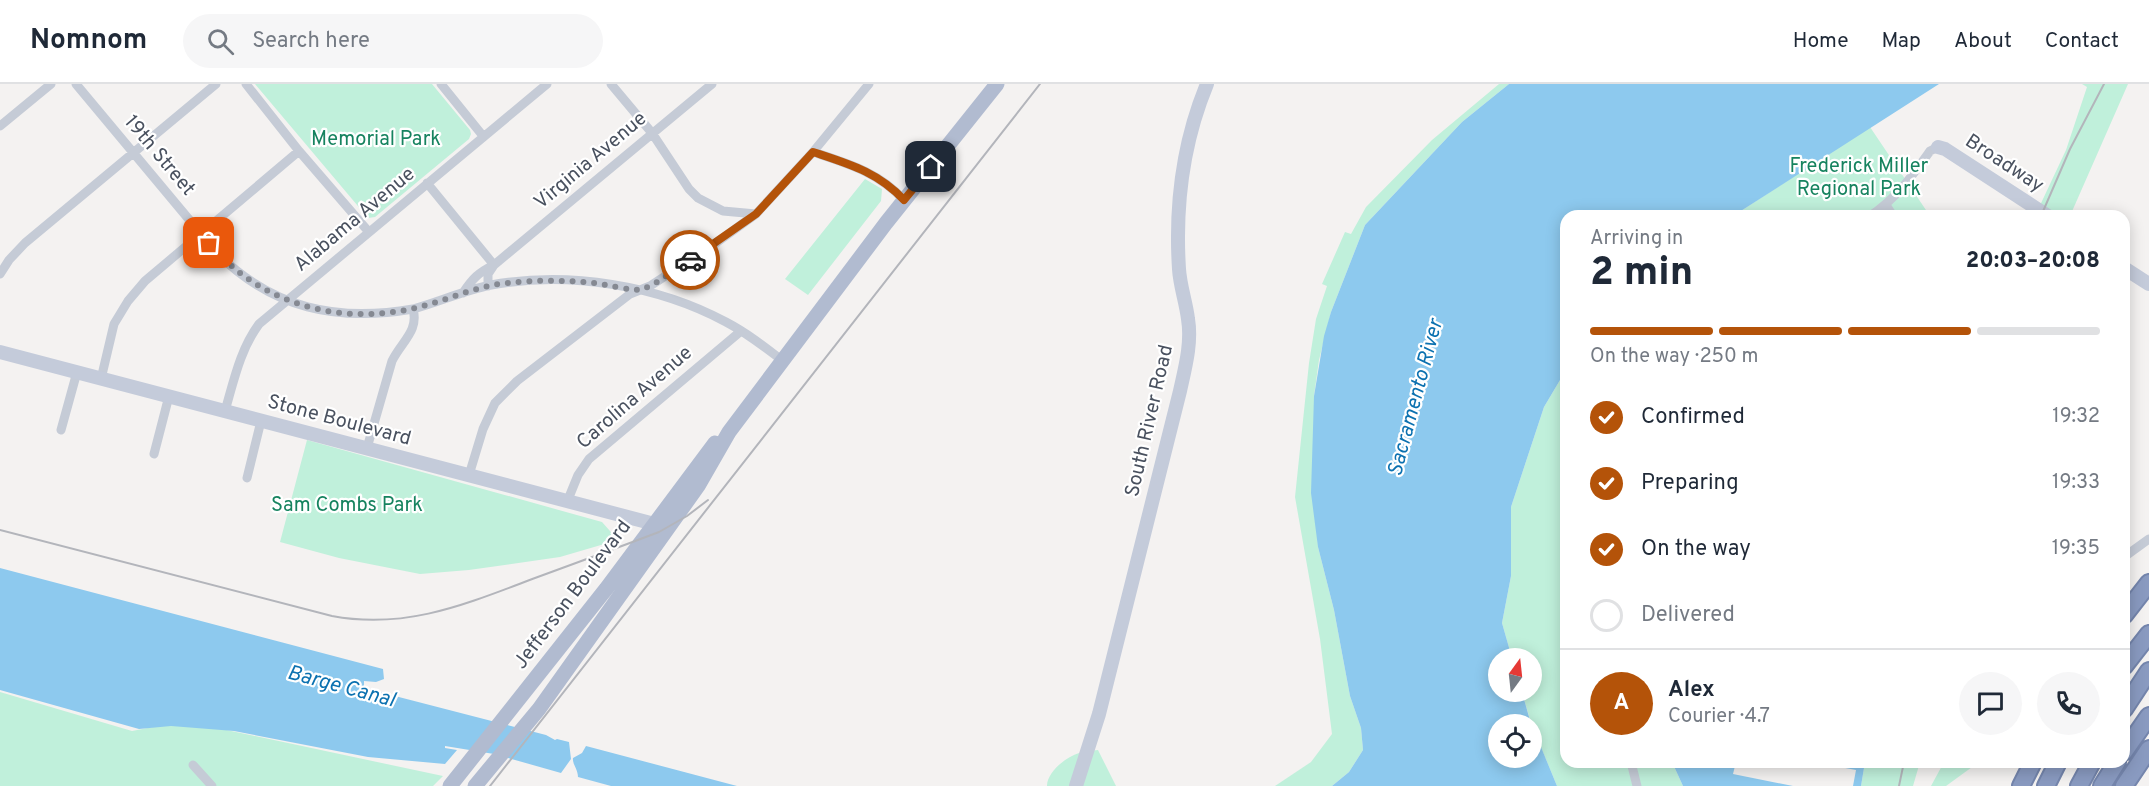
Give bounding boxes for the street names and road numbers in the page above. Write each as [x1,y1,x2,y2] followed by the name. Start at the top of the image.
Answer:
[529,106,653,216] street label: Virginia Avenue
[118,110,200,202] street label: 19th Street
[1960,129,2048,199] street label: Broadway
[289,162,421,278] street label: Alabama Avenue
[572,341,698,455] street label: Carolina Avenue
[1120,342,1180,500] street label: South River Road
[264,389,414,453] street label: Stone Boulevard
[508,515,638,675] street label: Jefferson Boulevard

